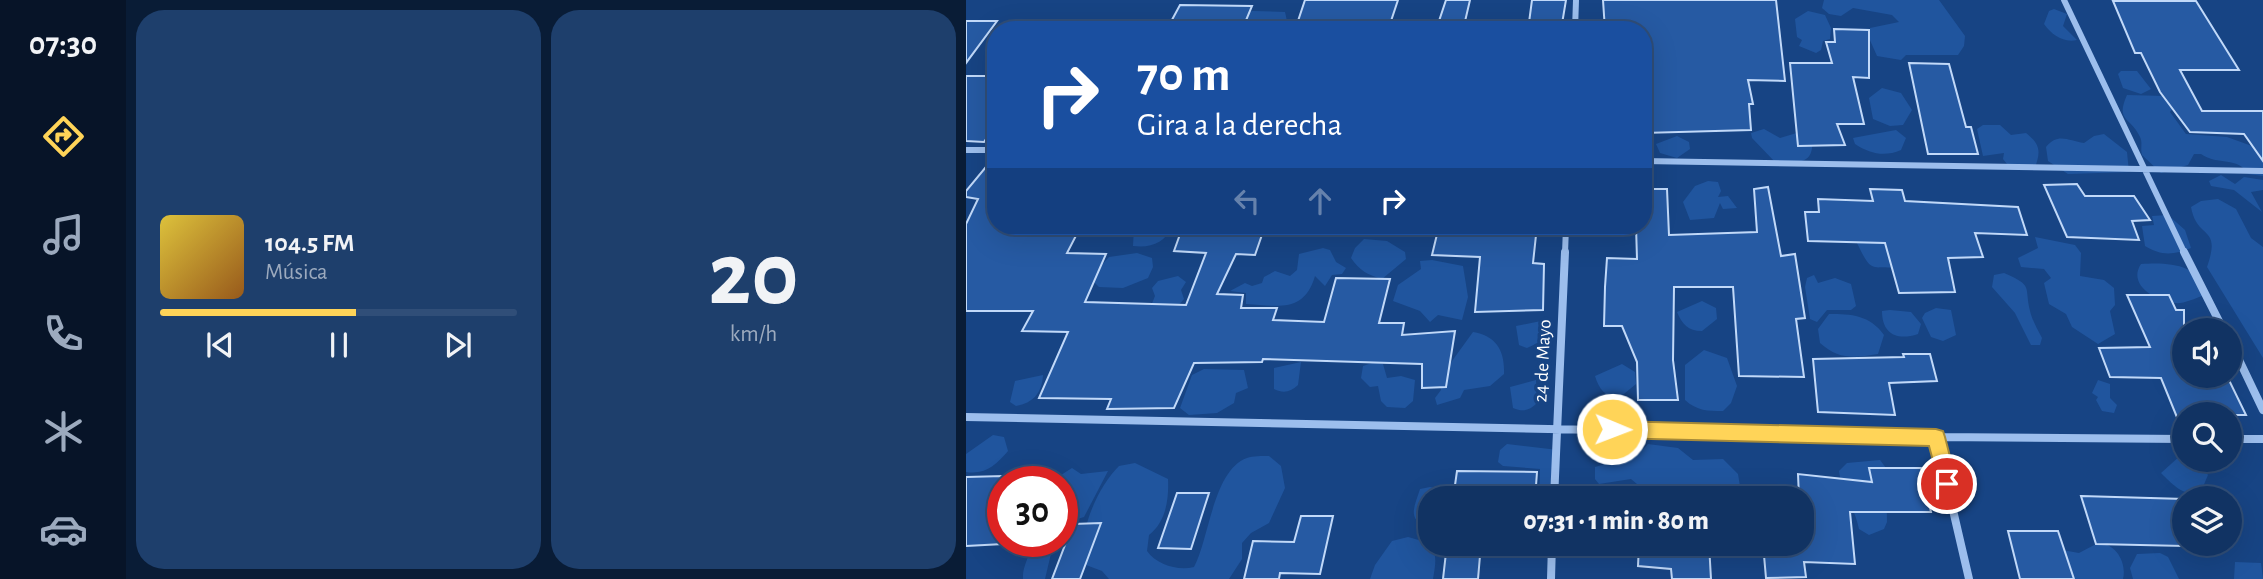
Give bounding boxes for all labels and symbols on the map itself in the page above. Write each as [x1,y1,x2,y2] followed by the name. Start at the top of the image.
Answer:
[1531,319,1555,403] street label: 24 de Mayo
[1575,392,1649,466] position arrow
[1917,454,1977,514] pin
[987,466,1078,557] speed limit sign: 30

